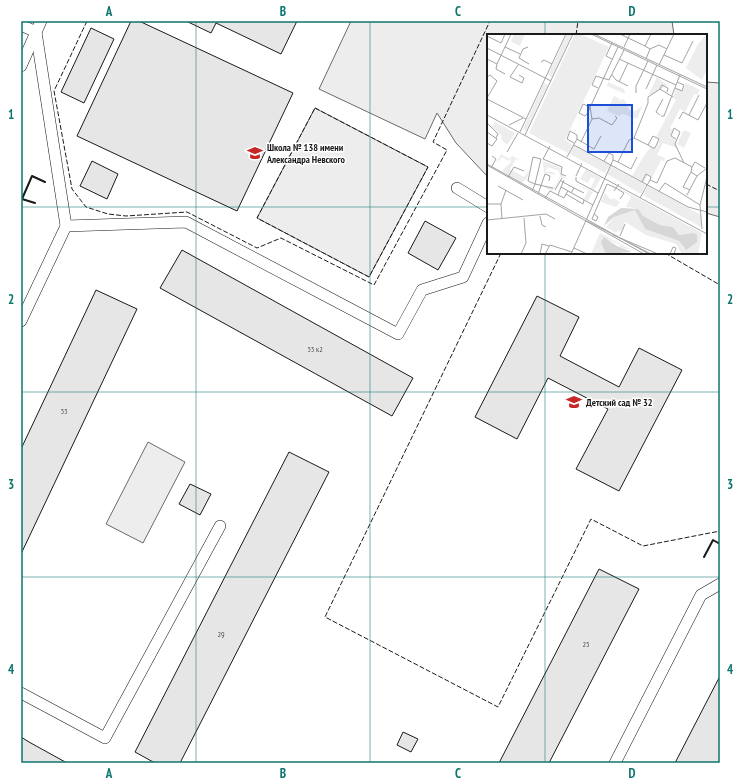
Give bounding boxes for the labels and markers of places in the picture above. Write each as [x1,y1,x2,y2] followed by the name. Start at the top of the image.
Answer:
[266,141,346,166] place label: Школа № 138 имени Александра Невского
[246,144,264,162] school or university icon: Школа № 138 имени Александра Невского
[565,393,583,411] school or university icon: Детский сад № 32
[586,396,653,409] place label: Детский сад № 32

